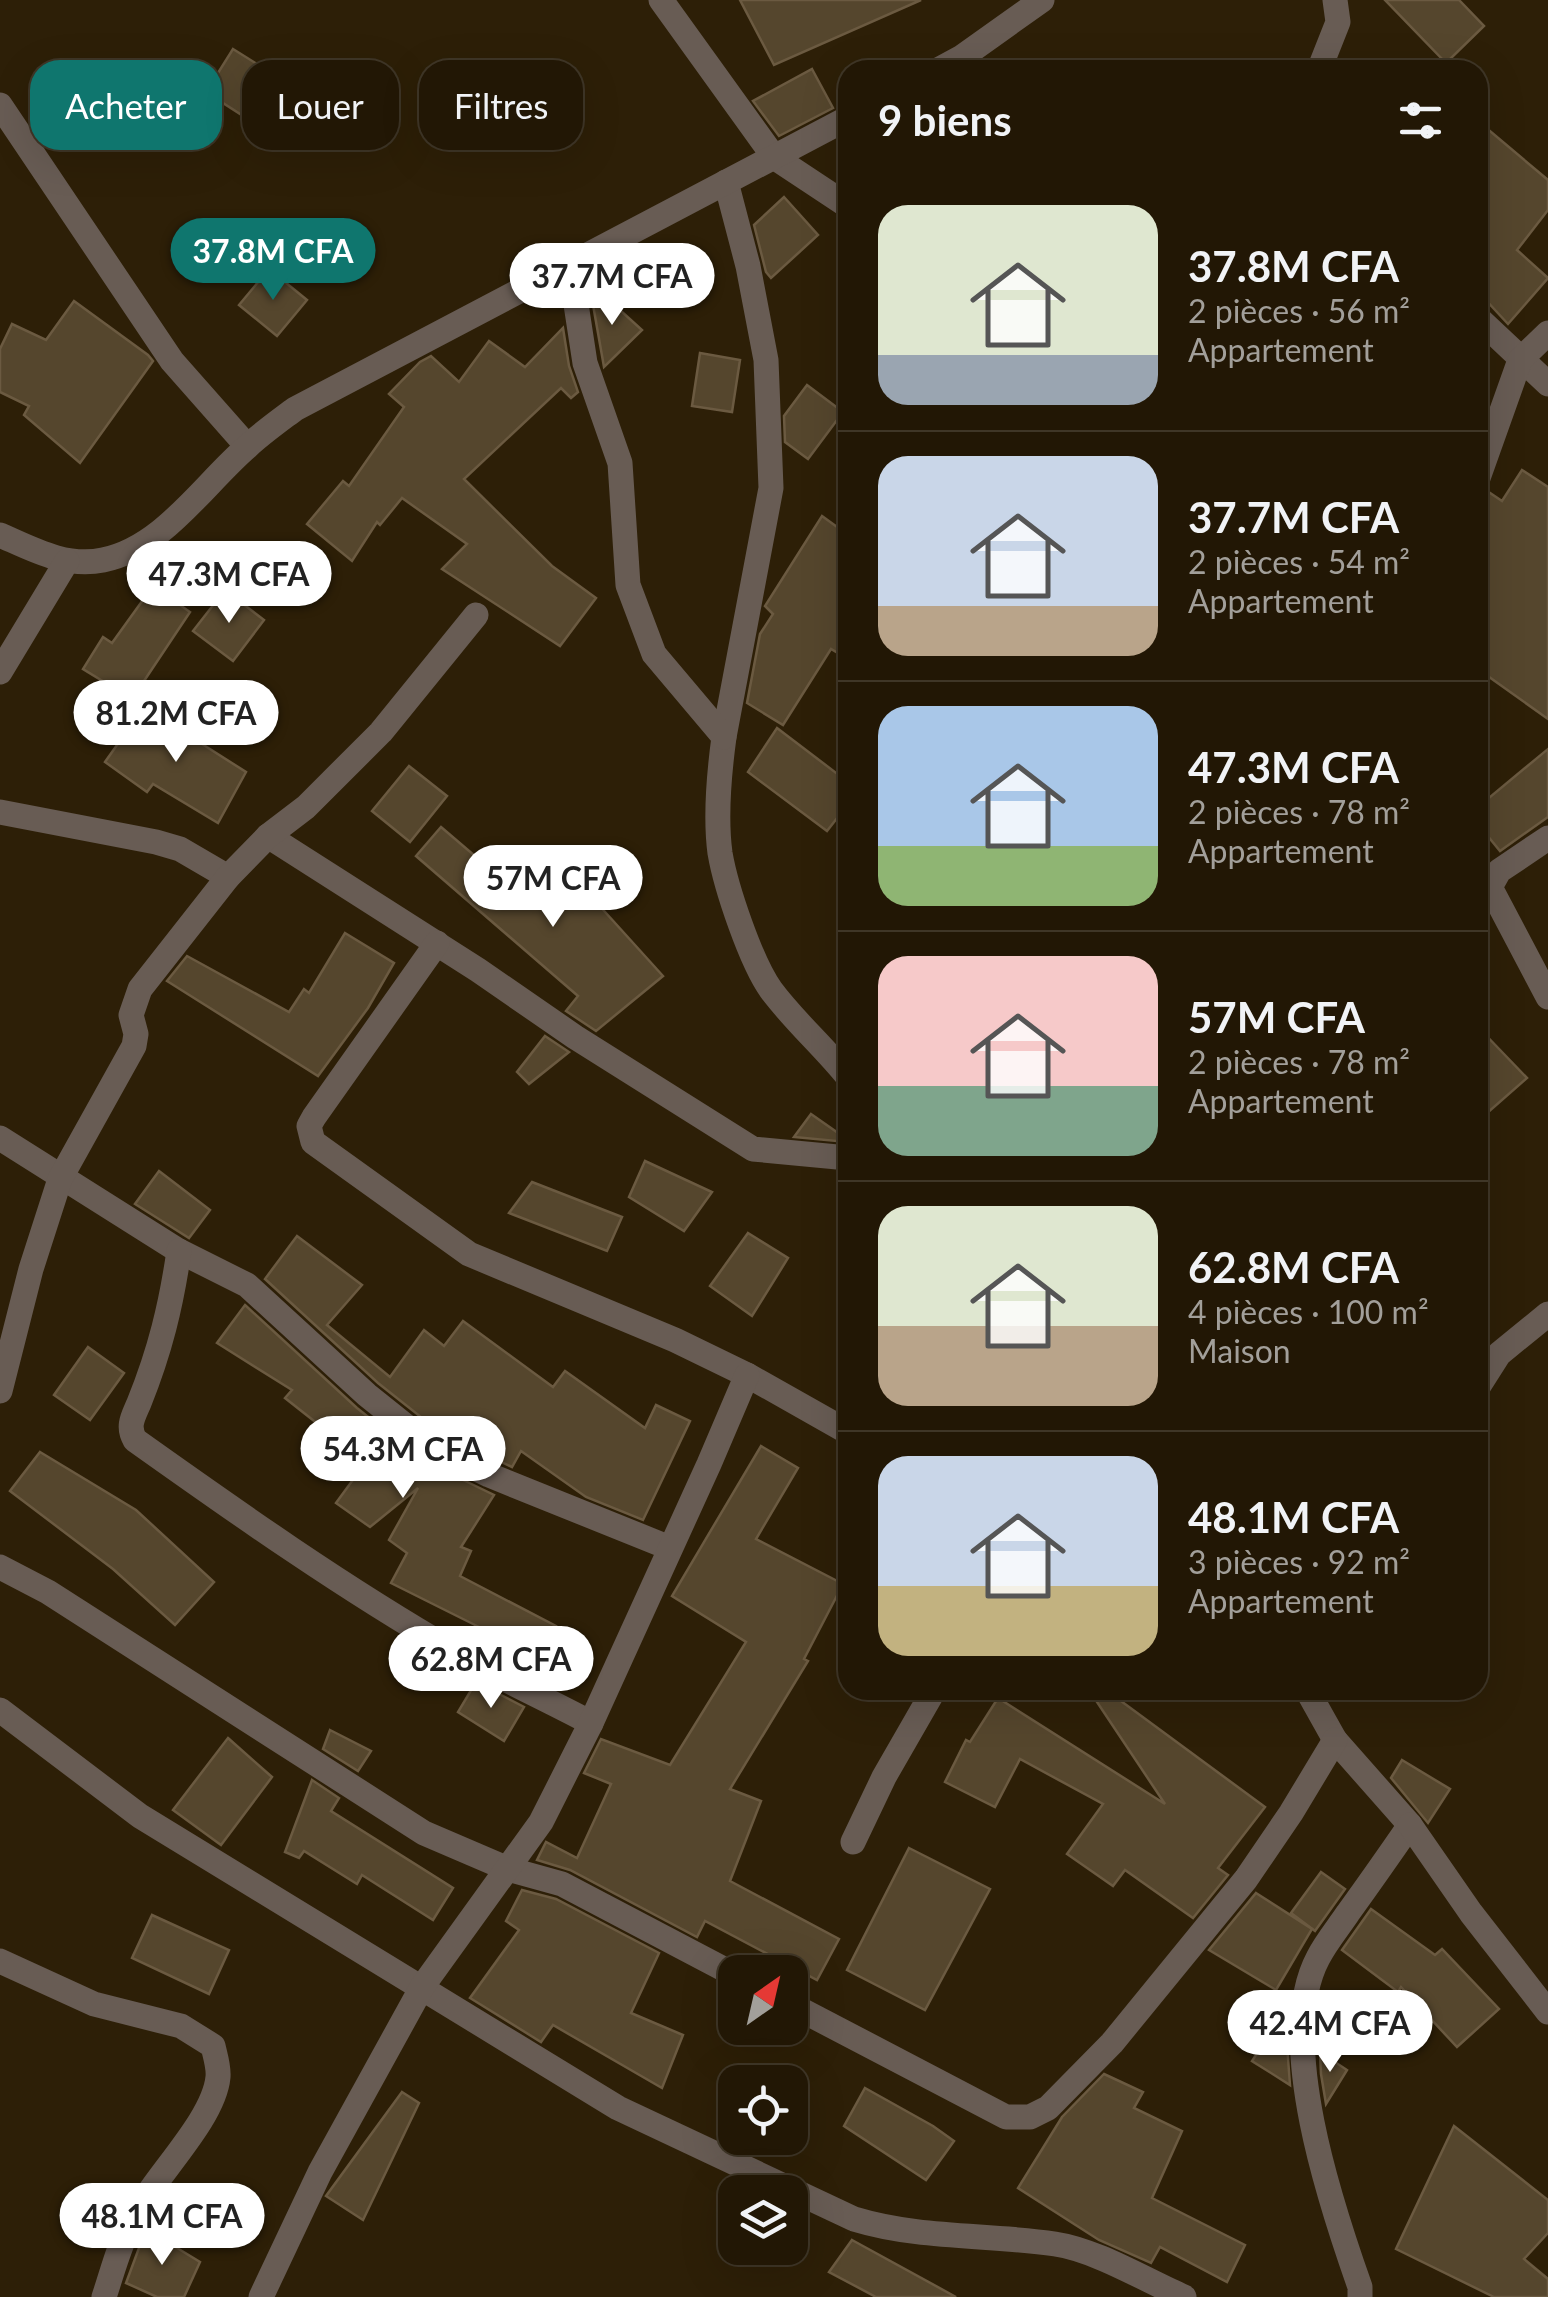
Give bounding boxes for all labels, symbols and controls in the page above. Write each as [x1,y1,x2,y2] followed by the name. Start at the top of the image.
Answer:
[30,60,222,150] chip: Acheter
[242,60,399,150] chip: Louer
[419,60,583,150] chip: Filtres
[1393,93,1448,148] icon: filters
[878,95,1012,145] text: 9 biens
[159,218,387,303] pin: 37.8M CFA
[193,231,353,270] text: 37.8M CFA
[1188,241,1399,291] text: 37.8M CFA
[498,243,726,328] pin: 37.7M CFA
[958,245,1078,365] icon: home
[532,256,692,295] text: 37.7M CFA
[1188,291,1410,330] text: 2 pièces · 56 m²
[1188,330,1374,369] text: Appartement
[1188,492,1399,542] text: 37.7M CFA
[958,496,1078,616] icon: home
[115,541,343,626] pin: 47.3M CFA
[1188,542,1410,581] text: 2 pièces · 54 m²
[149,554,309,593] text: 47.3M CFA
[1188,581,1374,620] text: Appartement
[62,680,290,765] pin: 81.2M CFA
[96,693,256,732] text: 81.2M CFA
[1188,742,1399,792] text: 47.3M CFA
[958,746,1078,866] icon: home
[1188,792,1410,831] text: 2 pièces · 78 m²
[1188,831,1374,870] text: Appartement
[461,845,645,930] pin: 57M CFA
[486,858,620,897] text: 57M CFA
[1188,992,1365,1042] text: 57M CFA
[958,996,1078,1116] icon: home
[1188,1042,1410,1081] text: 2 pièces · 78 m²
[1188,1081,1374,1120] text: Appartement
[1188,1242,1399,1292] text: 62.8M CFA
[958,1246,1078,1366] icon: home
[1188,1292,1429,1331] text: 4 pièces · 100 m²
[1188,1331,1291,1370] text: Maison
[289,1416,517,1501] pin: 54.3M CFA
[323,1429,483,1468] text: 54.3M CFA
[1188,1492,1399,1542] text: 48.1M CFA
[958,1496,1078,1616] icon: home
[1188,1542,1410,1581] text: 3 pièces · 92 m²
[1188,1581,1374,1620] text: Appartement
[377,1626,605,1711] pin: 62.8M CFA
[411,1639,571,1678] text: 62.8M CFA
[718,1955,808,2045] north arrow
[718,1955,808,2265] map controls
[1216,1990,1444,2075] pin: 42.4M CFA
[1250,2003,1410,2042] text: 42.4M CFA
[718,2065,808,2155] button: locate
[718,2175,808,2265] button: layers
[48,2183,276,2268] pin: 48.1M CFA
[82,2196,242,2235] text: 48.1M CFA

